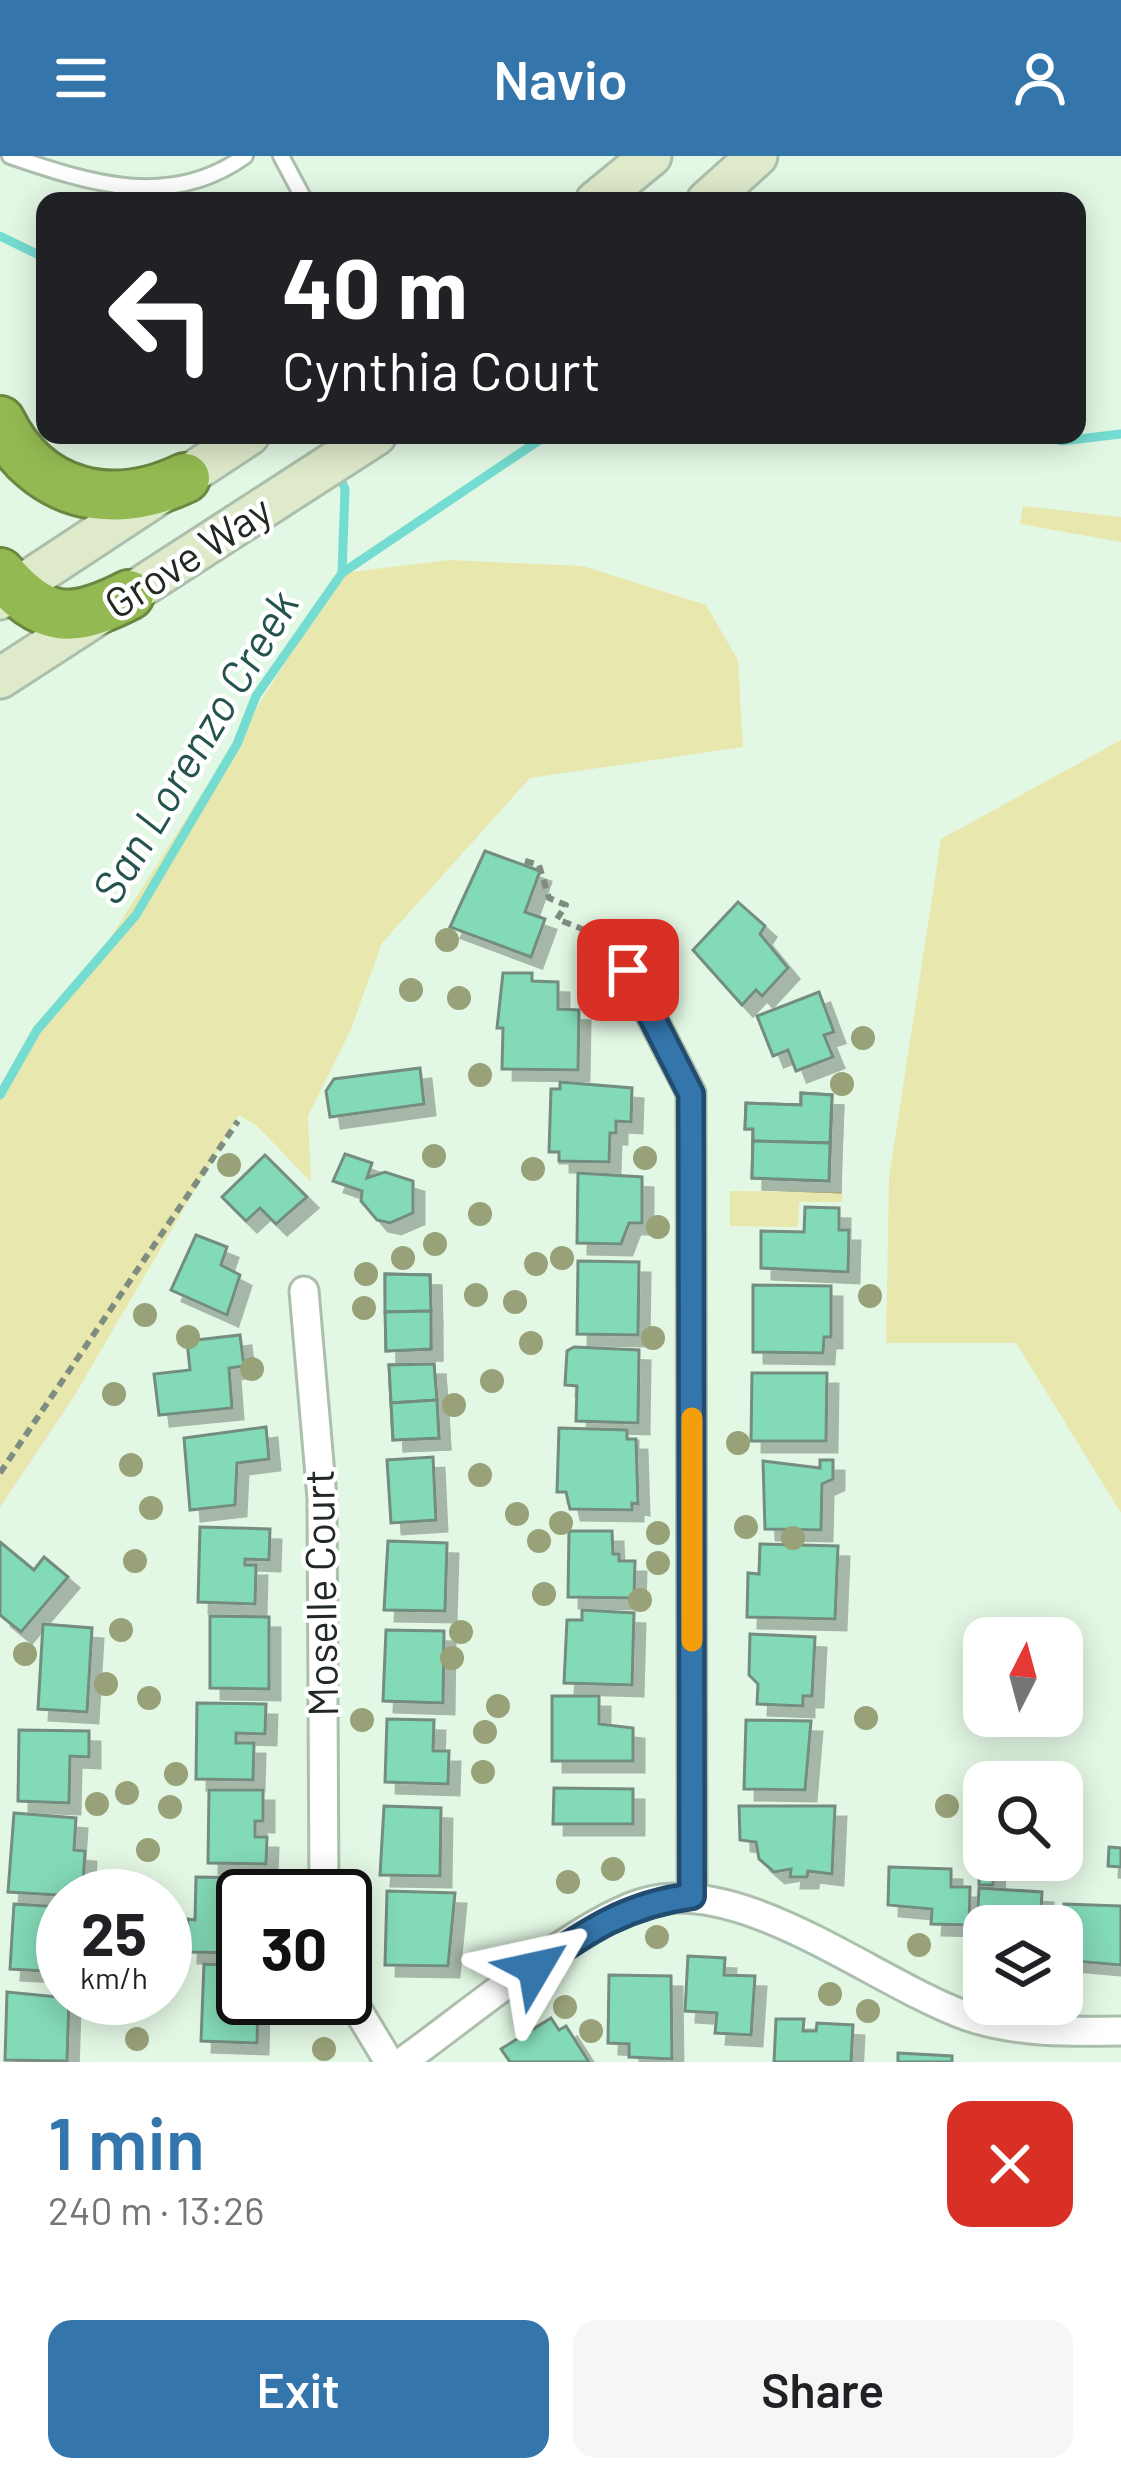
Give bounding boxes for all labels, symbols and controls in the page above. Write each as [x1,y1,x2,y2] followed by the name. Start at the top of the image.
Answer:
[48,45,114,111] icon: menu
[1007,45,1073,111] icon: person
[493,46,628,111] text: Navio
[282,235,468,336] text: 40 m
[84,240,240,396] icon: left
[282,337,601,402] text: Cynthia Court
[94,483,280,628] street label: Grove Way
[79,580,308,912] water label: San Lorenzo Creek
[577,919,679,1021] pin
[595,937,661,1003] icon: arrive
[292,1469,346,1717] street label: Moselle Court
[963,1617,1083,1737] north arrow
[963,1617,1083,2025] map controls
[963,1761,1083,1881] button: search
[216,1869,372,2025] speed limit sign: 30
[81,1896,147,1968] text: 25
[472,1905,598,2031] position arrow
[963,1905,1083,2025] button: layers
[80,1959,148,1995] text: km/h
[48,2098,205,2184] text: 1 min
[947,2101,1073,2227] button: close
[48,2186,264,2233] text: 240 m · 13:26
[48,2320,549,2458] button: Exit
[573,2320,1073,2458] button: Share

